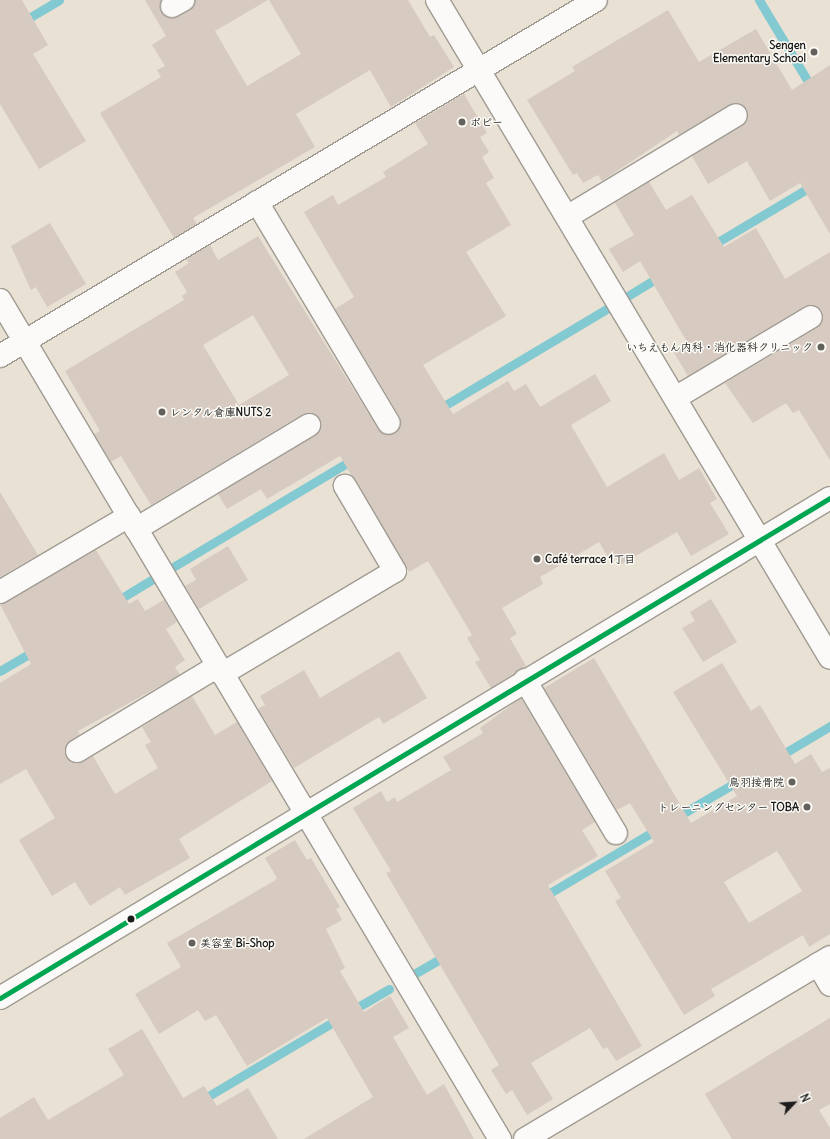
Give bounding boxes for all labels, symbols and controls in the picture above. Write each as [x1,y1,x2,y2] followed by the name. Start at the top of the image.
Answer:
[713,39,806,65] place label: Sengen Elementary School
[809,47,819,57] marker: Sengen Elementary School
[470,115,503,129] place label: ポピー
[457,117,467,127] marker: ポピー
[626,340,813,354] place label: いちえもん内科・消化器科クリニック
[816,342,826,352] marker: いちえもん内科・消化器科クリニック
[170,405,272,419] place label: レンタル倉庫NUTS 2
[157,407,167,417] marker: レンタル倉庫NUTS 2
[545,552,635,566] place label: Café terrace 1丁目
[532,554,542,564] marker: Café terrace 1丁目
[729,775,784,789] place label: 鳥羽接骨院
[787,777,797,787] marker: 鳥羽接骨院
[658,800,799,814] place label: トレーニングセンター TOBA
[802,802,812,812] marker: トレーニングセンター TOBA
[126,914,136,924] unlabelled marker
[200,936,275,950] place label: 美容室 Bi-Shop
[187,938,197,948] marker: 美容室 Bi-Shop
[774,1083,814,1123] north arrow
[797,1092,813,1104] text: N

